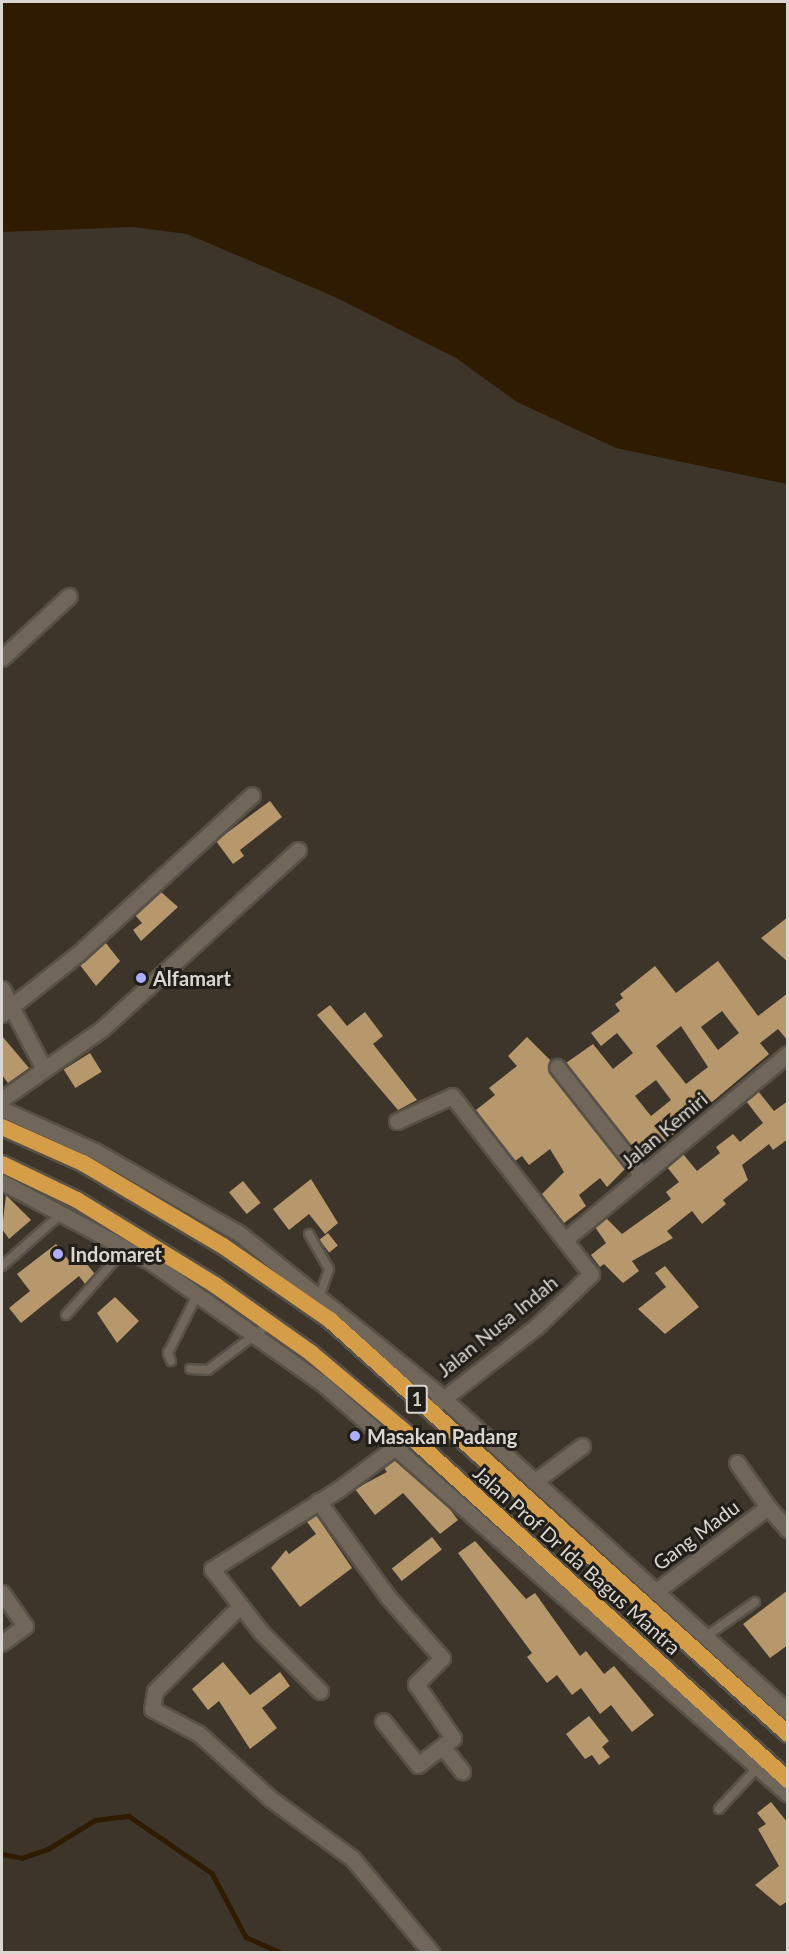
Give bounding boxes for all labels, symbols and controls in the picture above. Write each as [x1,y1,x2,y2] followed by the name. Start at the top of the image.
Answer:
[153,966,231,990] place label: Alfamart
[134,971,148,985] marker: Alfamart
[616,1087,712,1173] street label: Jalan Kemiri
[70,1242,162,1266] place label: Indomaret
[51,1247,65,1261] marker: Indomaret
[432,1270,562,1382] street label: Jalan Nusa Indah
[405,1384,429,1414] road number: 1
[367,1424,517,1448] place label: Masakan Padang
[348,1429,362,1443] marker: Masakan Padang
[468,1460,686,1660] street label: Jalan Prof Dr Ida Bagus Mantra
[648,1495,744,1575] street label: Gang Madu

